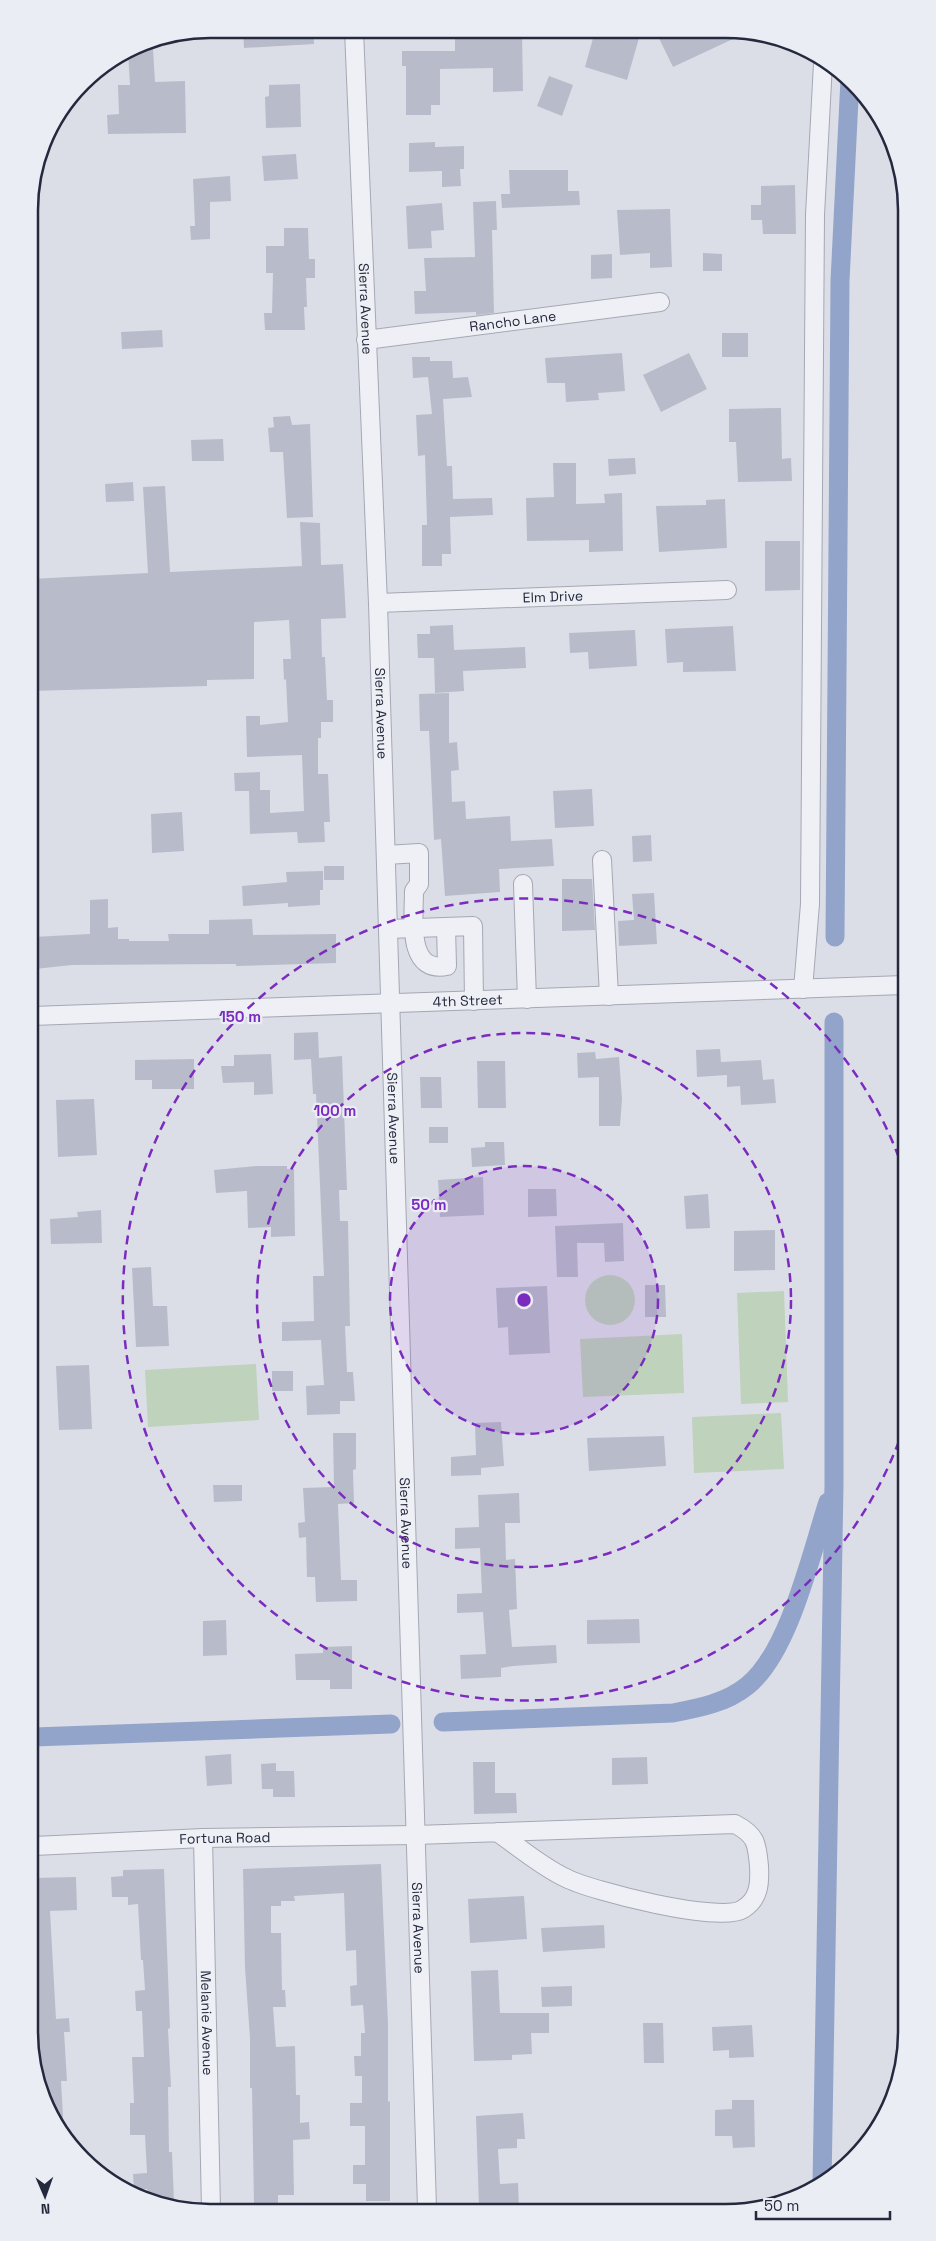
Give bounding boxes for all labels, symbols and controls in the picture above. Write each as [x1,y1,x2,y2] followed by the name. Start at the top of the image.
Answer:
[355,263,377,355] street label: Sierra Avenue
[468,307,557,336] street label: Rancho Lane
[522,586,583,607] street label: Elm Drive
[371,667,392,760] street label: Sierra Avenue
[432,990,503,1011] street label: 4th Street
[219,1007,261,1026] text: 150 m
[383,1072,404,1164] street label: Sierra Avenue
[314,1101,356,1120] text: 100 m
[411,1195,447,1214] text: 50 m
[515,1291,533,1309] centre of rings
[396,1477,416,1569] street label: Sierra Avenue
[179,1828,270,1848] street label: Fortuna Road
[408,1882,429,1974] street label: Sierra Avenue
[197,1970,217,2076] street label: Melanie Avenue
[20,2171,70,2221] north arrow
[756,2188,890,2220] scale bar
[764,2196,799,2215] text: 50 m
[40,2200,50,2218] text: N

